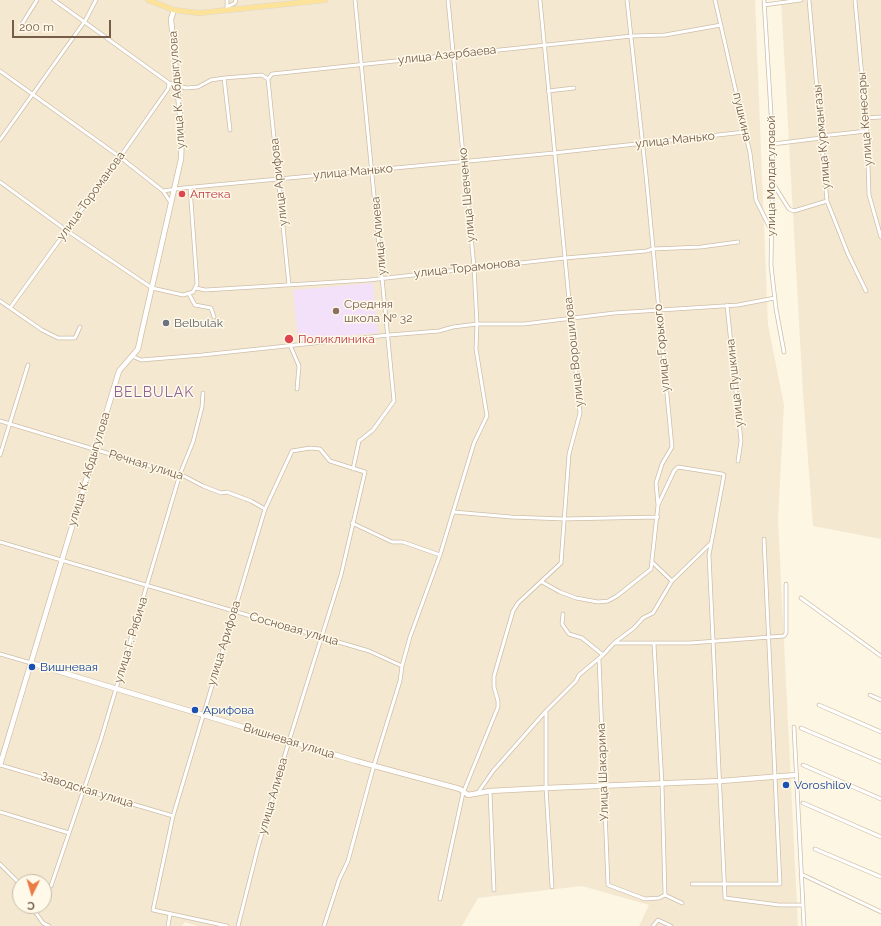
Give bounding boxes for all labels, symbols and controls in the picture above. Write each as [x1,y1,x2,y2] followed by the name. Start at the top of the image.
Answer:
[14,12,113,38] scale bar
[19,20,54,34] text: 200 m
[166,30,188,150] street label: улица К. Абдыгулова
[397,43,497,67] street label: улица Азербаева
[855,72,875,166] street label: улица Кенесары
[810,84,834,190] street label: улица Курмангазы
[729,91,755,143] street label: пушкина
[764,116,778,236] street label: улица Молдагуловой
[635,129,715,151] street label: улица Манько
[267,137,291,227] street label: улица Арифова
[456,147,478,243] street label: улица Шевченко
[54,149,128,243] street label: улица Тороманова
[313,161,393,183] street label: улица Манько
[190,187,230,201] place label: Аптека
[177,189,187,199] marker: Аптека
[368,196,390,276] street label: улица Алиева
[413,255,521,281] street label: улица Торамонова
[561,296,587,408] street label: улица Ворошилова
[344,297,412,325] place label: Средняя школа № 32
[651,303,673,393] street label: улица Горького
[331,306,341,316] marker: Средняя школа № 32
[174,316,223,330] place label: Belbulak
[161,318,171,328] marker: Belbulak
[298,332,375,346] place label: Поликлиника
[283,333,295,345] marker: Поликлиника
[723,338,747,428] street label: улица Пушкина
[114,385,194,401] district label: BELBULAK
[65,410,113,528] street label: улица К. Абдыгулова
[107,447,185,483] street label: Речная улица
[111,595,151,685] street label: улица Г. Рябича
[204,599,244,687] street label: улица Арифова
[248,609,340,649] street label: Сосновая улица
[40,660,98,674] place label: Вишневая
[27,662,37,672] marker: Вишневая
[203,703,254,717] place label: Арифова
[190,705,200,715] marker: Арифова
[242,720,336,762] street label: Вишневая улица
[594,723,612,821] street label: Улица Шакарима
[255,756,291,836] street label: улица Алиева
[39,769,135,811] street label: Заводская улица
[794,778,852,792] place label: Voroshilov
[781,780,791,790] marker: Voroshilov
[12,874,52,914] north arrow
[27,899,35,912] text: С

